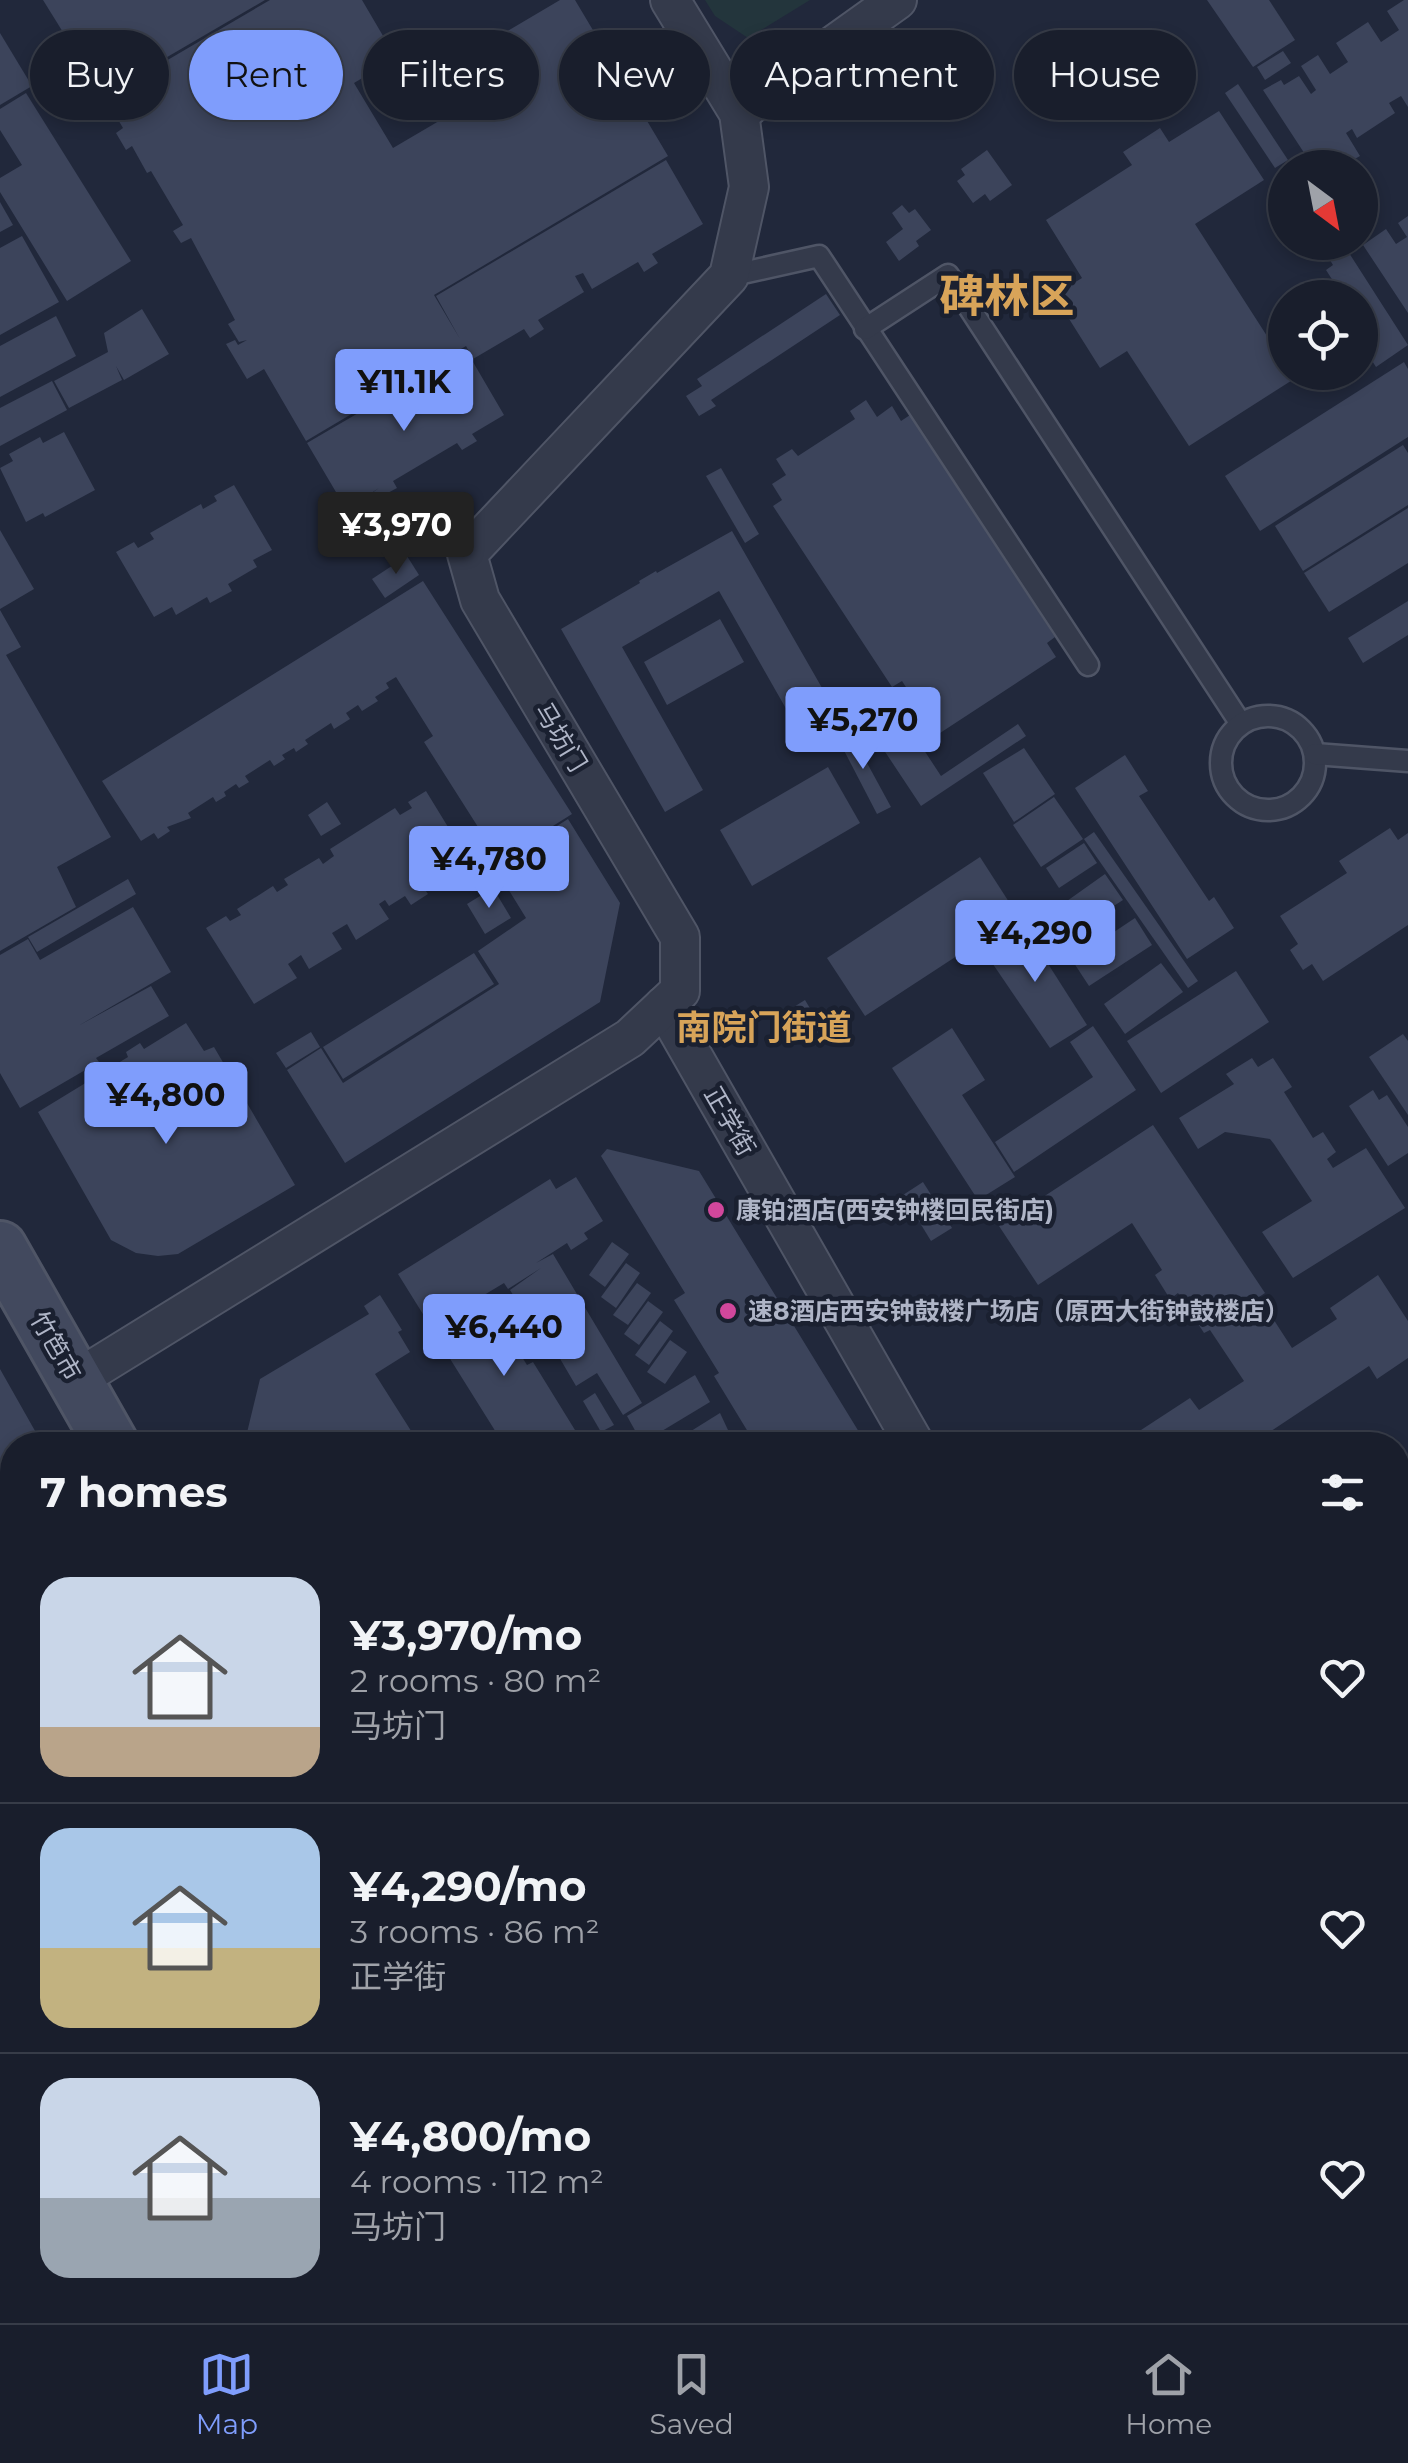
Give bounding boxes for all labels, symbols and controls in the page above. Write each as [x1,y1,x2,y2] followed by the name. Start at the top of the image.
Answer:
[30,30,169,120] chip: Buy
[189,30,343,120] chip: Rent
[363,30,539,120] chip: Filters
[559,30,710,120] chip: New
[730,30,994,120] chip: Apartment
[1014,30,1196,120] chip: House
[1268,150,1378,260] north arrow
[1268,150,1378,390] map controls
[939,268,1075,323] district label: 碑林区
[1268,280,1378,390] button: locate
[323,349,485,434] pin: ¥11.1K
[357,362,451,401] text: ¥11.1K
[315,492,477,577] pin: ¥3,970
[340,505,452,544] text: ¥3,970
[782,687,944,772] pin: ¥5,270
[529,697,593,777] street label: 马坊门
[807,700,919,739] text: ¥5,270
[408,826,570,911] pin: ¥4,780
[431,839,547,878] text: ¥4,780
[954,900,1116,985] pin: ¥4,290
[977,913,1093,952] text: ¥4,290
[676,1006,852,1049] district label: 南院门街道
[85,1062,247,1147] pin: ¥4,800
[106,1075,226,1114] text: ¥4,800
[698,1081,762,1161] street label: 正学街
[736,1195,1054,1225] place label: 康铂酒店(西安钟楼回民街店)
[705,1199,727,1221] marker: 康铂酒店(西安钟楼回民街店)
[423,1294,585,1379] pin: ¥6,440
[748,1296,1290,1326] place label: 速8酒店西安钟鼓楼广场店（原西大街钟鼓楼店）
[717,1300,739,1322] marker: 速8酒店西安钟鼓楼广场店（原西大街钟鼓楼店）
[24,1306,88,1386] street label: 竹笆市
[445,1307,563,1346] text: ¥6,440
[1315,1465,1370,1520] icon: filters
[40,1466,228,1518] text: 7 homes
[350,1609,582,1661] text: ¥3,970/mo
[120,1617,240,1737] icon: home
[1315,1650,1370,1705] icon: heart
[350,1661,601,1700] text: 2 rooms · 80 m²
[350,1706,446,1745] text: 马坊门
[350,1860,586,1912] text: ¥4,290/mo
[120,1868,240,1988] icon: home
[1315,1901,1370,1956] icon: heart
[350,1912,599,1951] text: 3 rooms · 86 m²
[350,1957,446,1996] text: 正学街
[350,2110,591,2162] text: ¥4,800/mo
[120,2118,240,2238] icon: home
[1315,2151,1370,2206] icon: heart
[350,2162,604,2201] text: 4 rooms · 112 m²
[350,2207,446,2246] text: 马坊门
[196,2347,258,2441] tab: Map
[650,2347,734,2441] tab: Saved
[1125,2347,1212,2441] tab: Home

